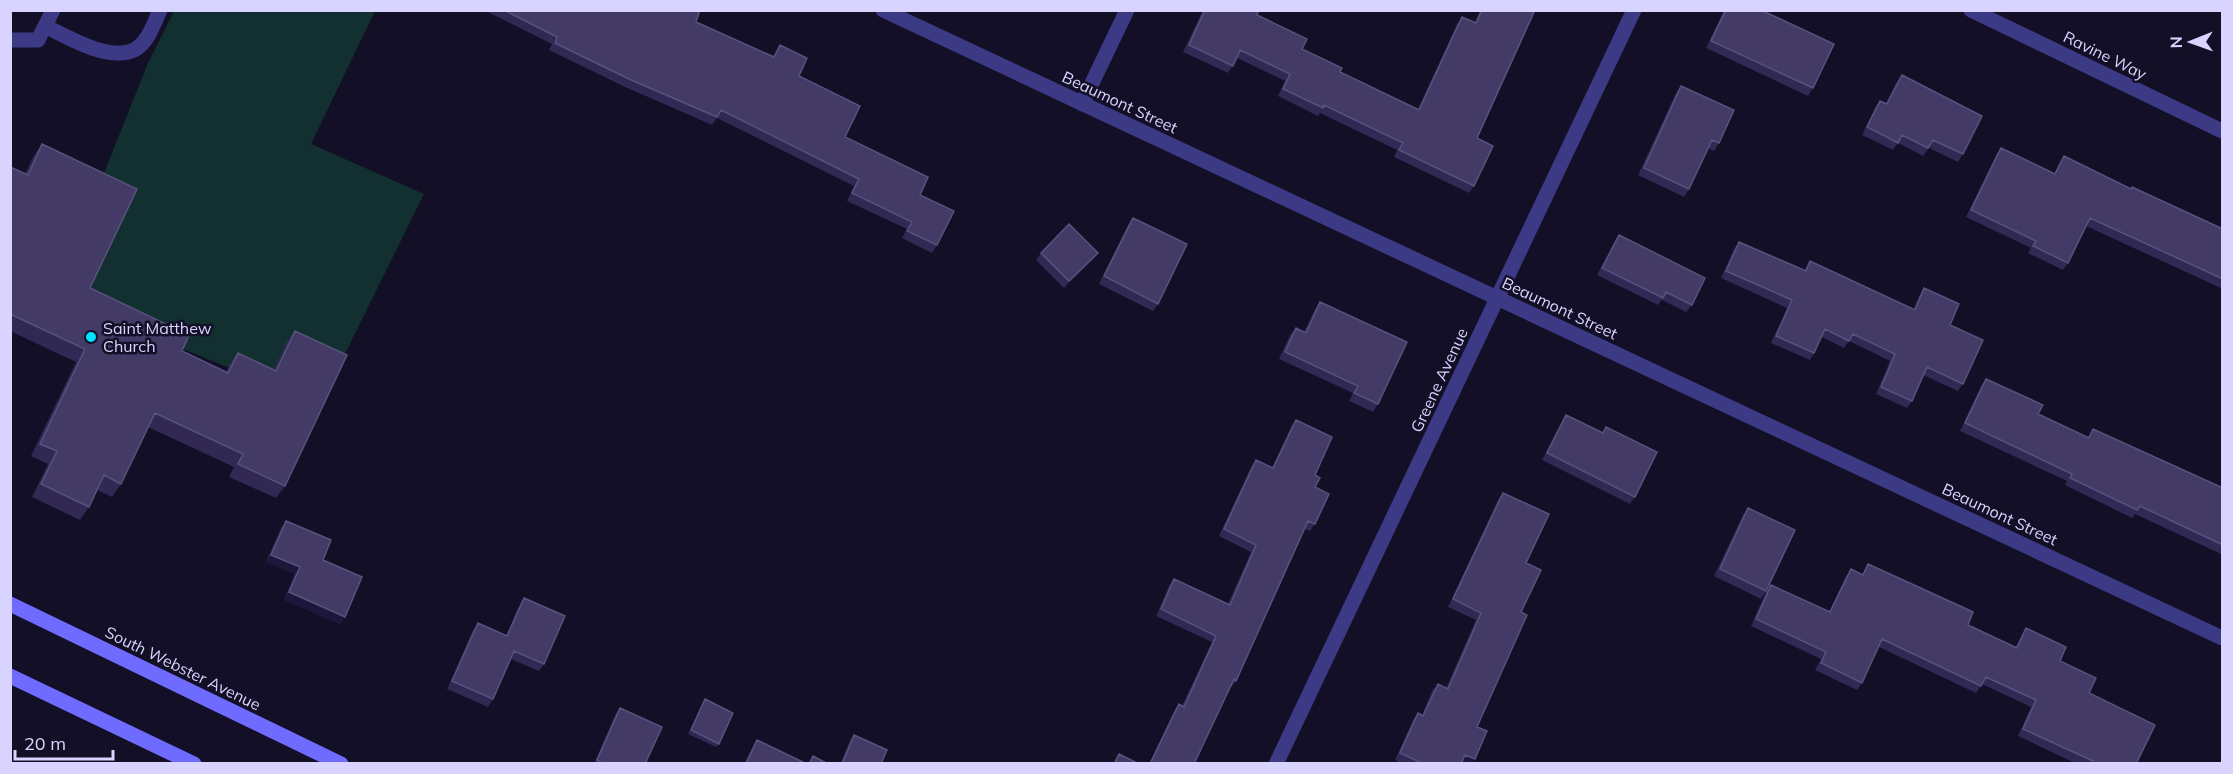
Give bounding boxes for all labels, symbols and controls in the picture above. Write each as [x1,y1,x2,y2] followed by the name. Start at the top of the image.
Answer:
[2161,12,2221,72] north arrow
[2060,26,2150,84] street label: Ravine Way
[2166,36,2186,48] text: N
[1059,67,1181,138] street label: Beaumont Street
[1499,273,1621,344] street label: Beaumont Street
[103,318,212,356] place label: Saint Matthew Church
[1406,325,1472,435] street label: Greene Avenue
[84,330,98,344] marker: Saint Matthew Church
[1939,479,2061,550] street label: Beaumont Street
[102,622,264,714] street label: South Webster Avenue
[15,723,112,761] scale bar
[24,732,66,755] text: 20 m

